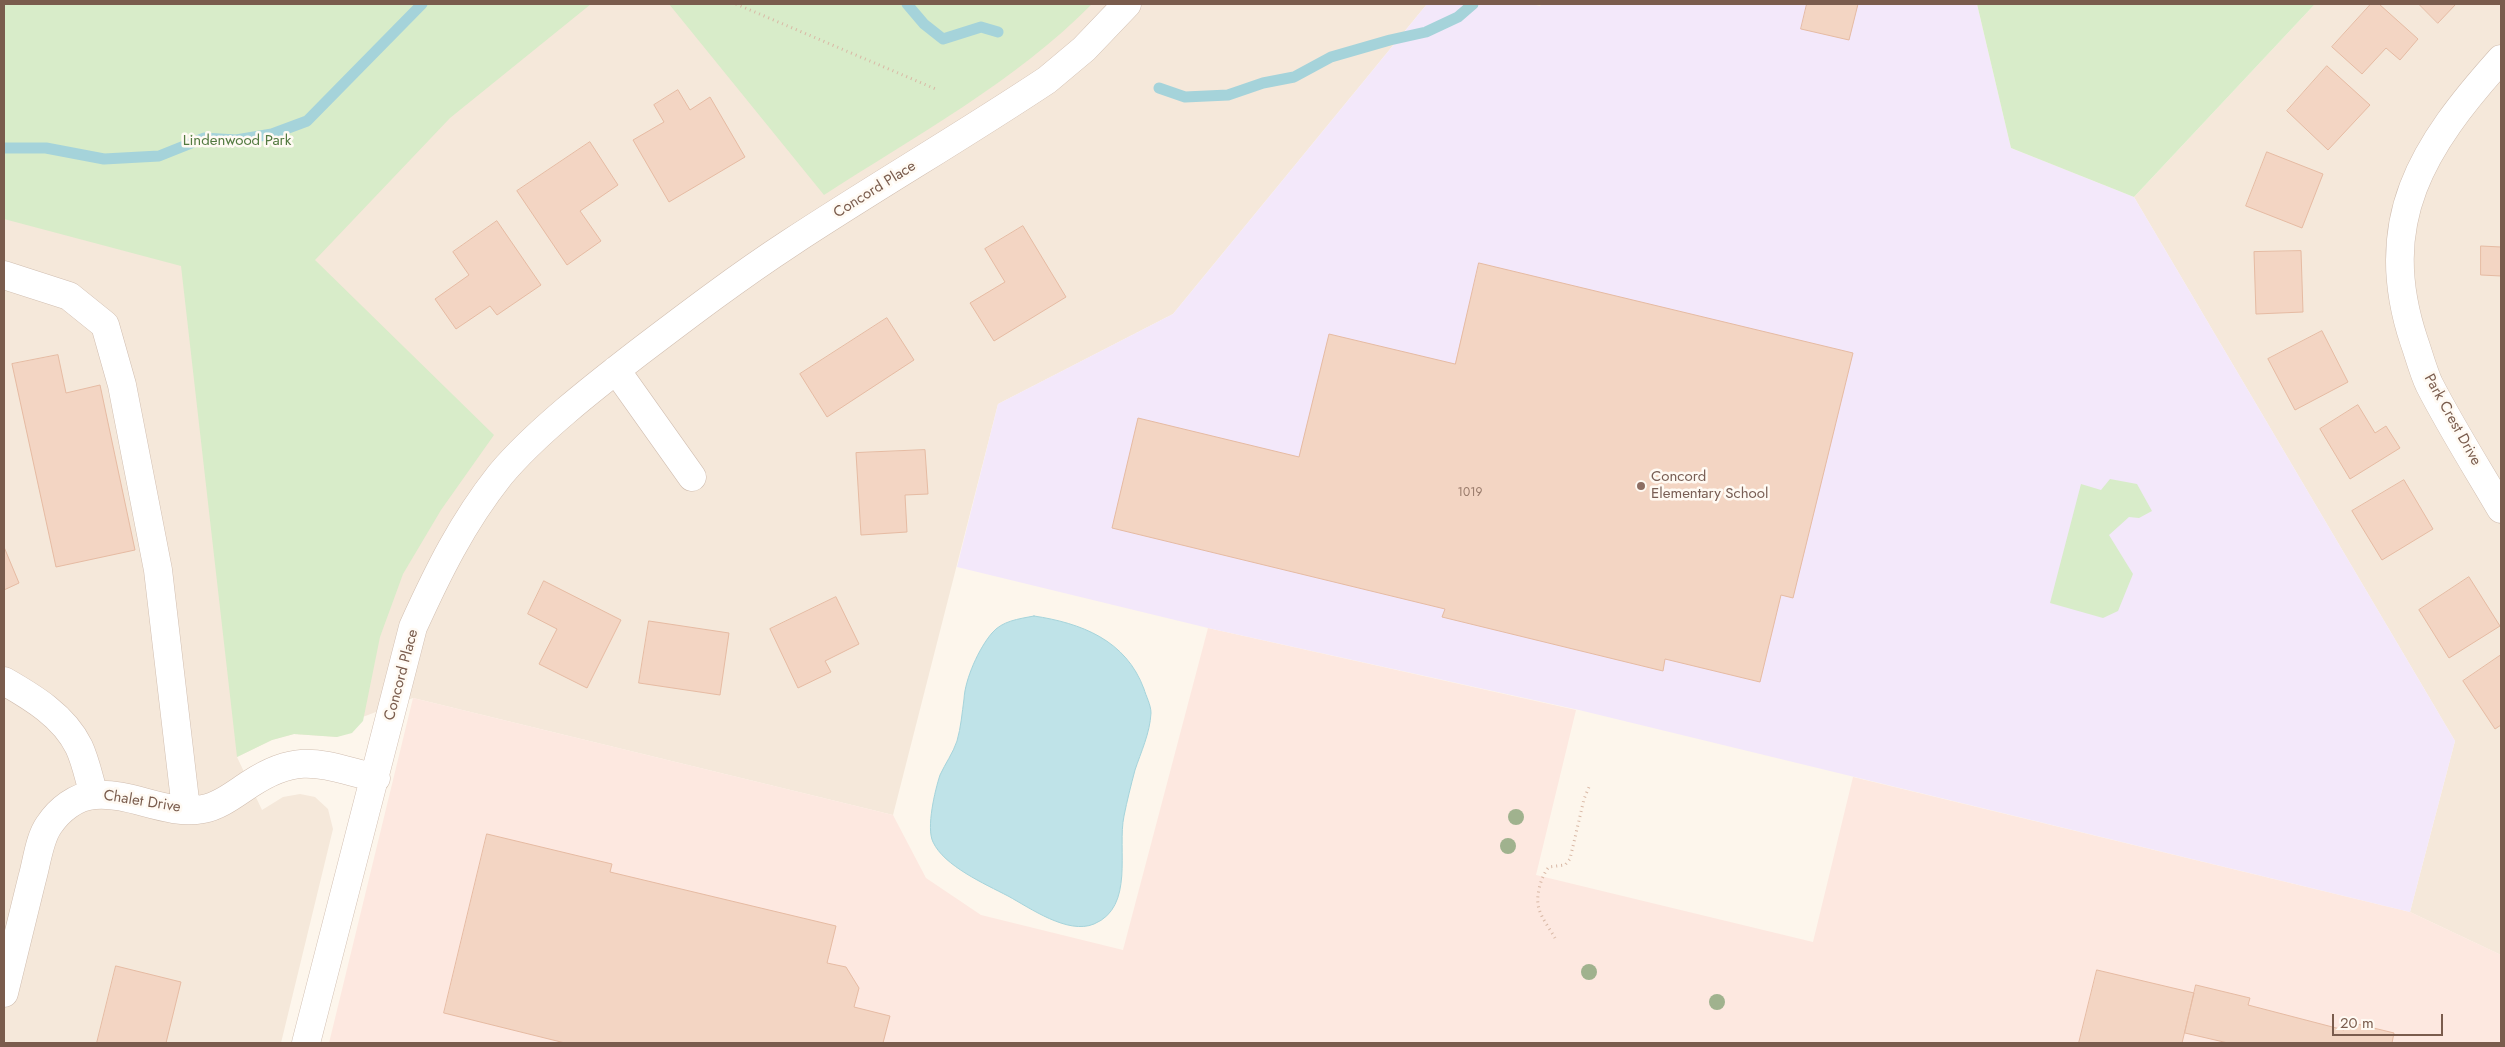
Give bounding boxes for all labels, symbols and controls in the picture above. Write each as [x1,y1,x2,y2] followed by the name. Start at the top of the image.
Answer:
[183,132,291,150] park label: Lindenwood Park
[831,158,919,222] street label: Concord Place
[2419,371,2485,469] street label: Park Crest Drive
[1651,468,1768,503] place label: Concord Elementary School
[1635,480,1647,492] marker: Concord Elementary School
[1458,486,1482,500] house number: 1019
[381,627,423,723] street label: Concord Place
[102,787,182,817] street label: Chalet Drive
[2335,1004,2446,1036] scale bar
[2340,1012,2374,1034] text: 20 m

